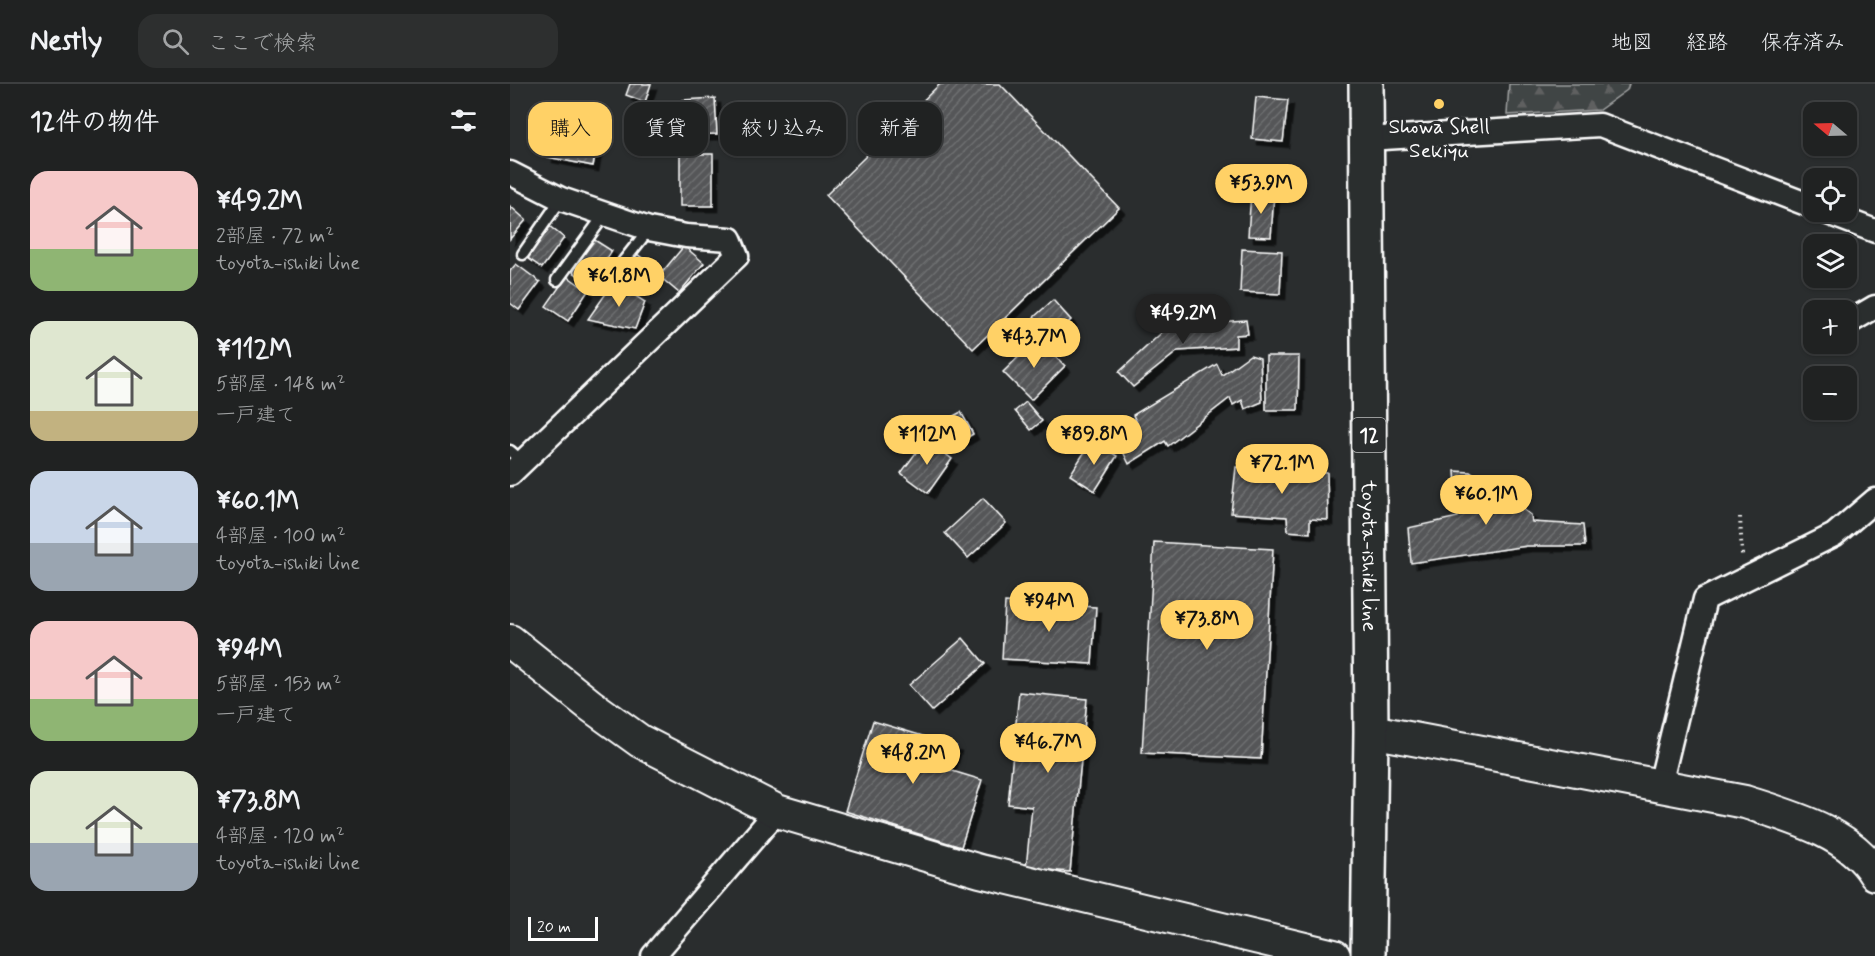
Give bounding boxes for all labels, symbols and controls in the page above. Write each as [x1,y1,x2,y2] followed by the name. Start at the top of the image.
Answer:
[138,14,558,68] search box
[30,23,102,60] text: Nestly
[159,25,192,58] icon: search
[1611,29,1653,57] text: 地図
[1686,29,1728,57] text: 経路
[1761,29,1845,57] text: 保存済み
[207,30,317,58] text: ここで検索
[1432,97,1446,111] marker: Showa Shell Sekiyu
[528,102,612,156] chip: 購入
[624,102,708,156] chip: 賃貸
[720,102,846,156] chip: 絞り込み
[858,102,942,156] chip: 新着
[1803,102,1857,156] north arrow
[1803,102,1857,420] map controls
[447,104,480,137] icon: filters
[30,106,159,140] text: 12件の物件
[1388,113,1490,165] place label: Showa Shell Sekiyu
[1212,164,1310,215] pin: ¥53.9M
[1803,168,1857,222] button: locate
[1229,170,1293,197] text: ¥53.9M
[216,185,303,219] text: ¥49.2M
[78,195,150,267] icon: home
[216,223,334,250] text: 2部屋 · 72 m²
[1803,234,1857,288] button: layers
[216,250,360,277] text: toyota-ishiki line
[570,257,668,308] pin: ¥61.8M
[587,263,651,290] text: ¥61.8M
[1134,294,1232,345] pin: ¥49.2M
[1150,300,1216,327] text: ¥49.2M
[1803,300,1857,354] button: +
[985,318,1083,369] pin: ¥43.7M
[1001,324,1067,351] text: ¥43.7M
[216,333,292,367] text: ¥112M
[78,345,150,417] icon: home
[1803,366,1857,420] button: −
[216,371,345,398] text: 5部屋 · 148 m²
[216,402,296,429] text: 一戸建て
[885,415,969,466] pin: ¥112M
[1045,415,1143,466] pin: ¥89.8M
[1352,418,1386,452] road number: 12
[898,421,956,448] text: ¥112M
[1060,421,1128,448] text: ¥89.8M
[1233,444,1331,495] pin: ¥72.1M
[1250,450,1314,477] text: ¥72.1M
[1437,475,1535,526] pin: ¥60.1M
[1354,479,1383,632] street label: toyota-ishiki line
[1454,481,1518,508] text: ¥60.1M
[216,485,299,519] text: ¥60.1M
[78,495,150,567] icon: home
[216,523,346,550] text: 4部屋 · 100 m²
[216,550,360,577] text: toyota-ishiki line
[1013,582,1085,633] pin: ¥94M
[1023,588,1075,615] text: ¥94M
[1158,600,1256,651] pin: ¥73.8M
[1174,606,1240,633] text: ¥73.8M
[216,633,282,667] text: ¥94M
[78,645,150,717] icon: home
[216,671,341,698] text: 5部屋 · 153 m²
[216,702,296,729] text: 一戸建て
[999,723,1097,774] pin: ¥46.7M
[1014,729,1082,756] text: ¥46.7M
[864,734,962,785] pin: ¥48.2M
[880,740,946,767] text: ¥48.2M
[216,785,301,819] text: ¥73.8M
[78,795,150,867] icon: home
[216,823,345,850] text: 4部屋 · 120 m²
[216,850,360,877] text: toyota-ishiki line
[528,914,598,942] scale bar
[537,917,571,938] text: 20 m

